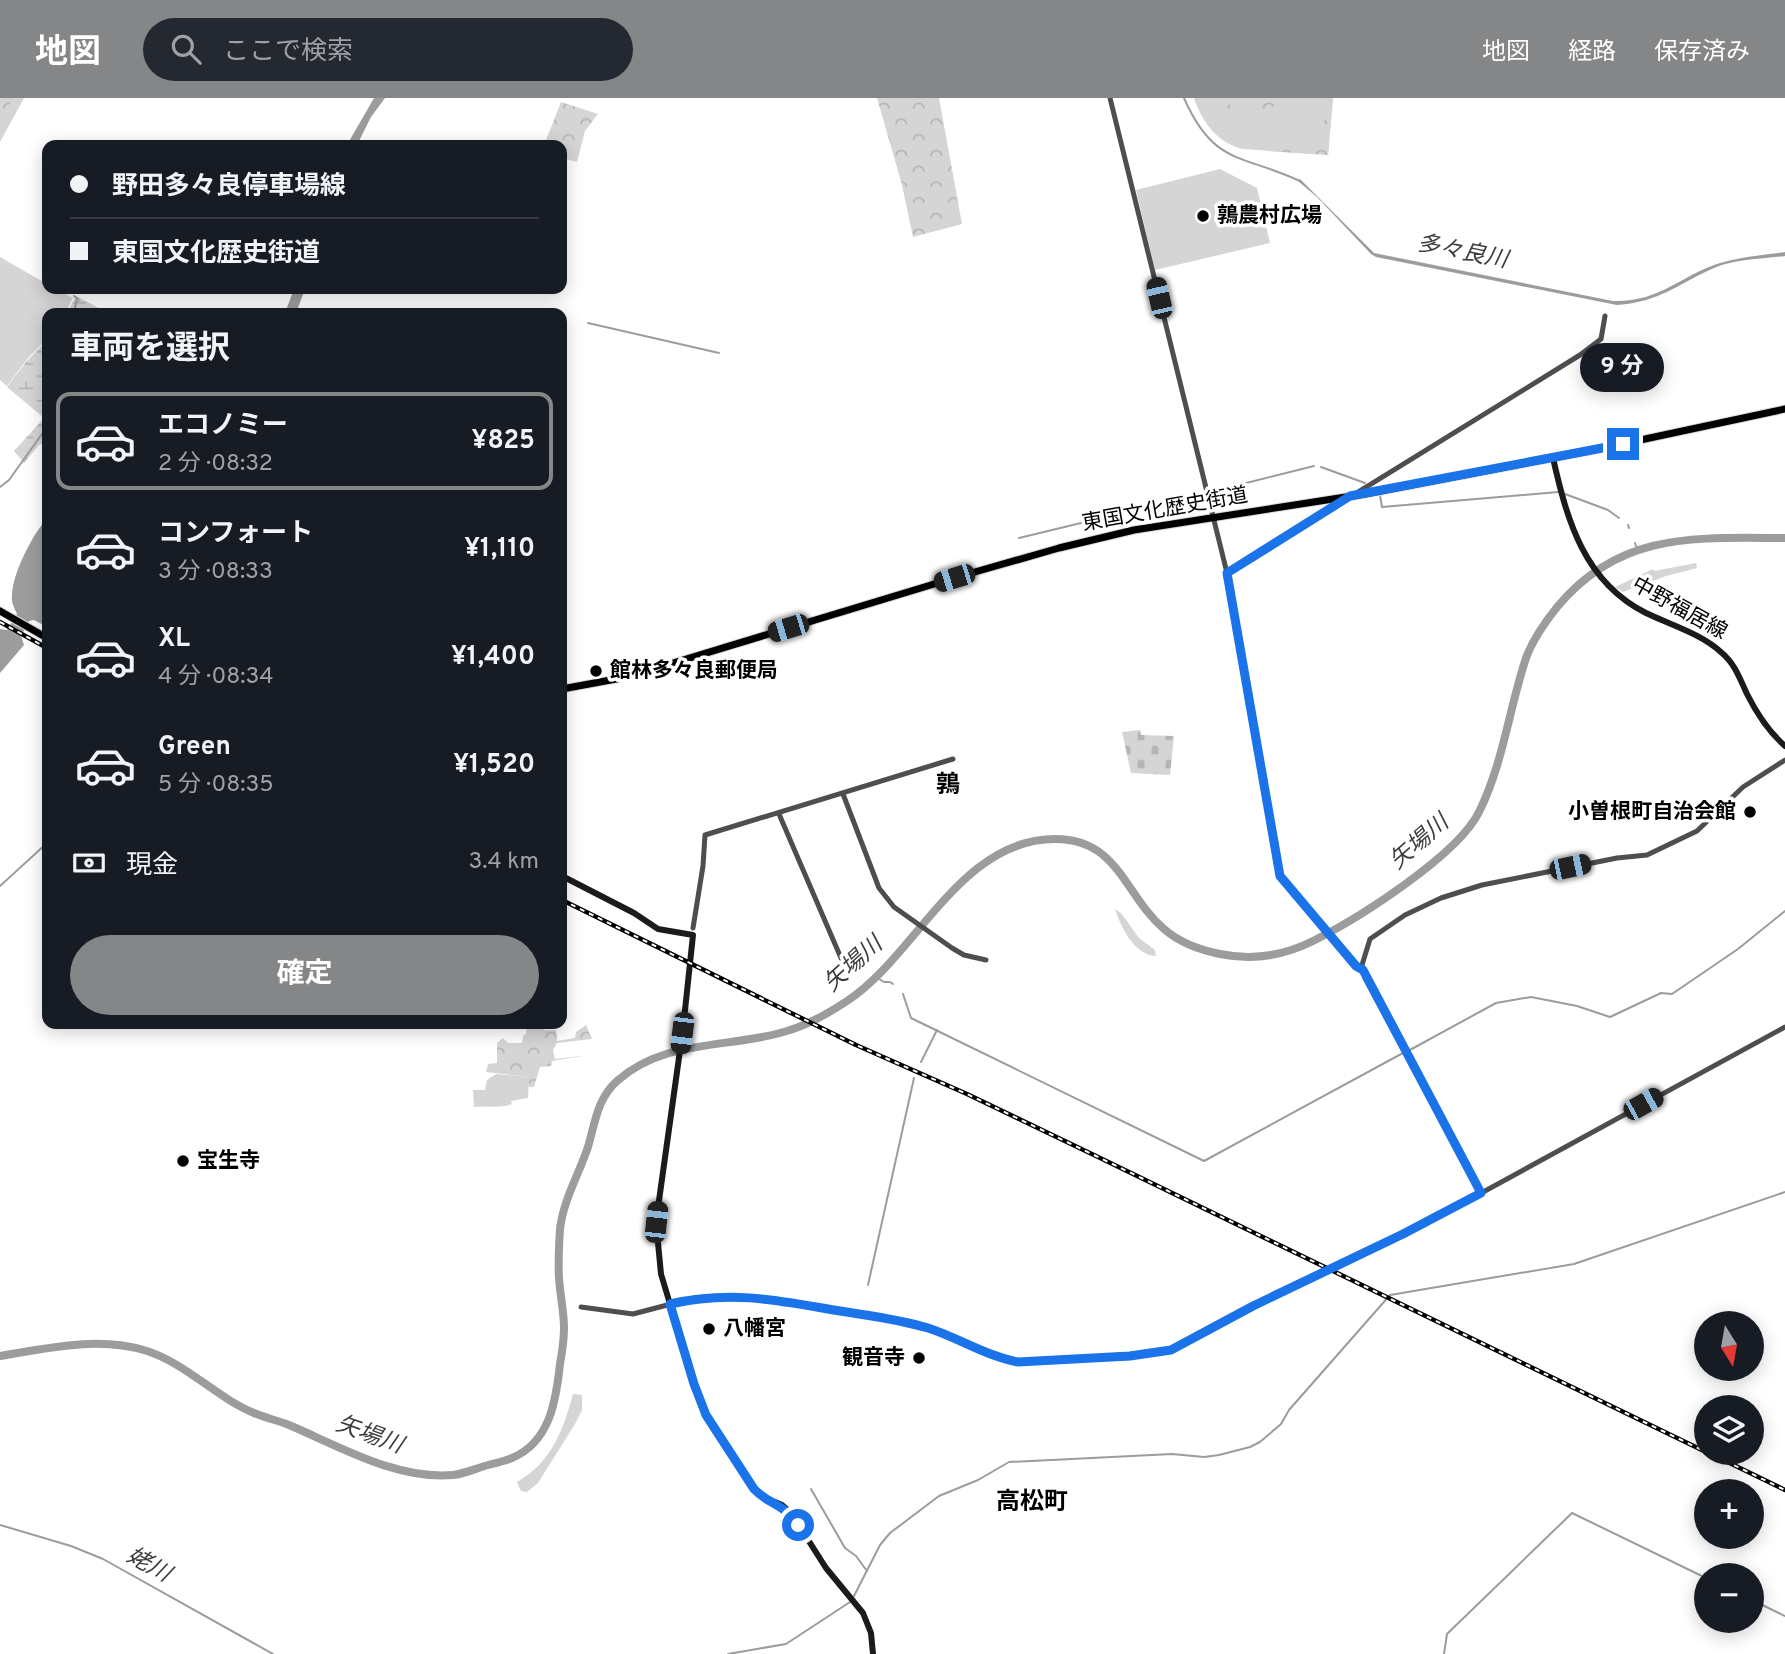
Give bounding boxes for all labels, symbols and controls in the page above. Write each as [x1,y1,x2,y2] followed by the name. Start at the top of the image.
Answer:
[143,18,633,81] search box
[167,30,205,68] icon: search
[35,33,101,75] text: 地図
[223,36,353,69] text: ここで検索
[1482,38,1530,68] text: 地図
[1568,38,1616,68] text: 経路
[1654,38,1750,68] text: 保存済み
[112,171,346,204] text: 野田多々良停車場線
[1217,203,1322,230] place label: 鶉農村広場
[1195,208,1211,224] marker: 鶉農村広場
[1414,230,1513,277] water label: 多々良川
[112,238,320,271] text: 東国文化歴史街道
[1145,275,1174,321] car
[70,330,230,370] text: 車両を選択
[1581,342,1665,392] callout: 9 分
[1601,353,1643,382] text: 9 分
[74,410,137,473] icon: car
[158,410,288,443] text: エコノミー
[472,425,535,458] text: ¥825
[1607,428,1639,460] route end
[158,450,273,479] text: 2 分 · 08:32
[1080,482,1250,538] street label: 東国文化歴史街道
[74,518,137,581] icon: car
[158,518,313,551] text: コンフォート
[464,533,535,566] text: ¥1,110
[158,558,273,587] text: 3 分 · 08:33
[931,562,978,594] car
[1627,572,1731,646] street label: 中野福居線
[765,612,812,644] car
[158,623,190,656] text: XL
[74,626,137,689] icon: car
[451,641,535,674] text: ¥1,400
[610,658,778,685] place label: 館林多々良郵便局
[158,663,274,692] text: 4 分 · 08:34
[588,663,604,679] marker: 館林多々良郵便局
[158,731,231,764] text: Green
[74,734,137,797] icon: car
[453,749,535,782] text: ¥1,520
[158,771,274,800] text: 5 分 · 08:35
[936,771,960,801] district label: 鶉
[1568,799,1736,826] place label: 小曽根町自治会館
[1742,804,1758,820] marker: 小曽根町自治会館
[1384,807,1458,877] water label: 矢場川
[70,844,108,882] icon: cash
[469,848,539,877] text: 3.4 km
[126,850,178,883] text: 現金
[1548,852,1593,882] car
[819,929,892,999] water label: 矢場川
[70,935,539,1015] button: 確定
[670,1011,695,1055] car
[1620,1085,1667,1123] car
[197,1148,260,1175] place label: 宝生寺
[175,1153,191,1169] marker: 宝生寺
[644,1200,669,1244] car
[1694,1311,1764,1381] north arrow
[1694,1311,1764,1633] map controls
[723,1316,786,1343] place label: 八幡宮
[701,1321,717,1337] marker: 八幡宮
[842,1345,905,1372] place label: 観音寺
[911,1350,927,1366] marker: 観音寺
[1694,1395,1764,1465] button: layers
[332,1411,409,1462] water label: 矢場川
[1694,1479,1764,1549] button: +
[996,1488,1068,1518] district label: 高松町
[782,1509,814,1541] route start
[121,1542,178,1591] water label: 姥川
[1694,1563,1764,1633] button: −

